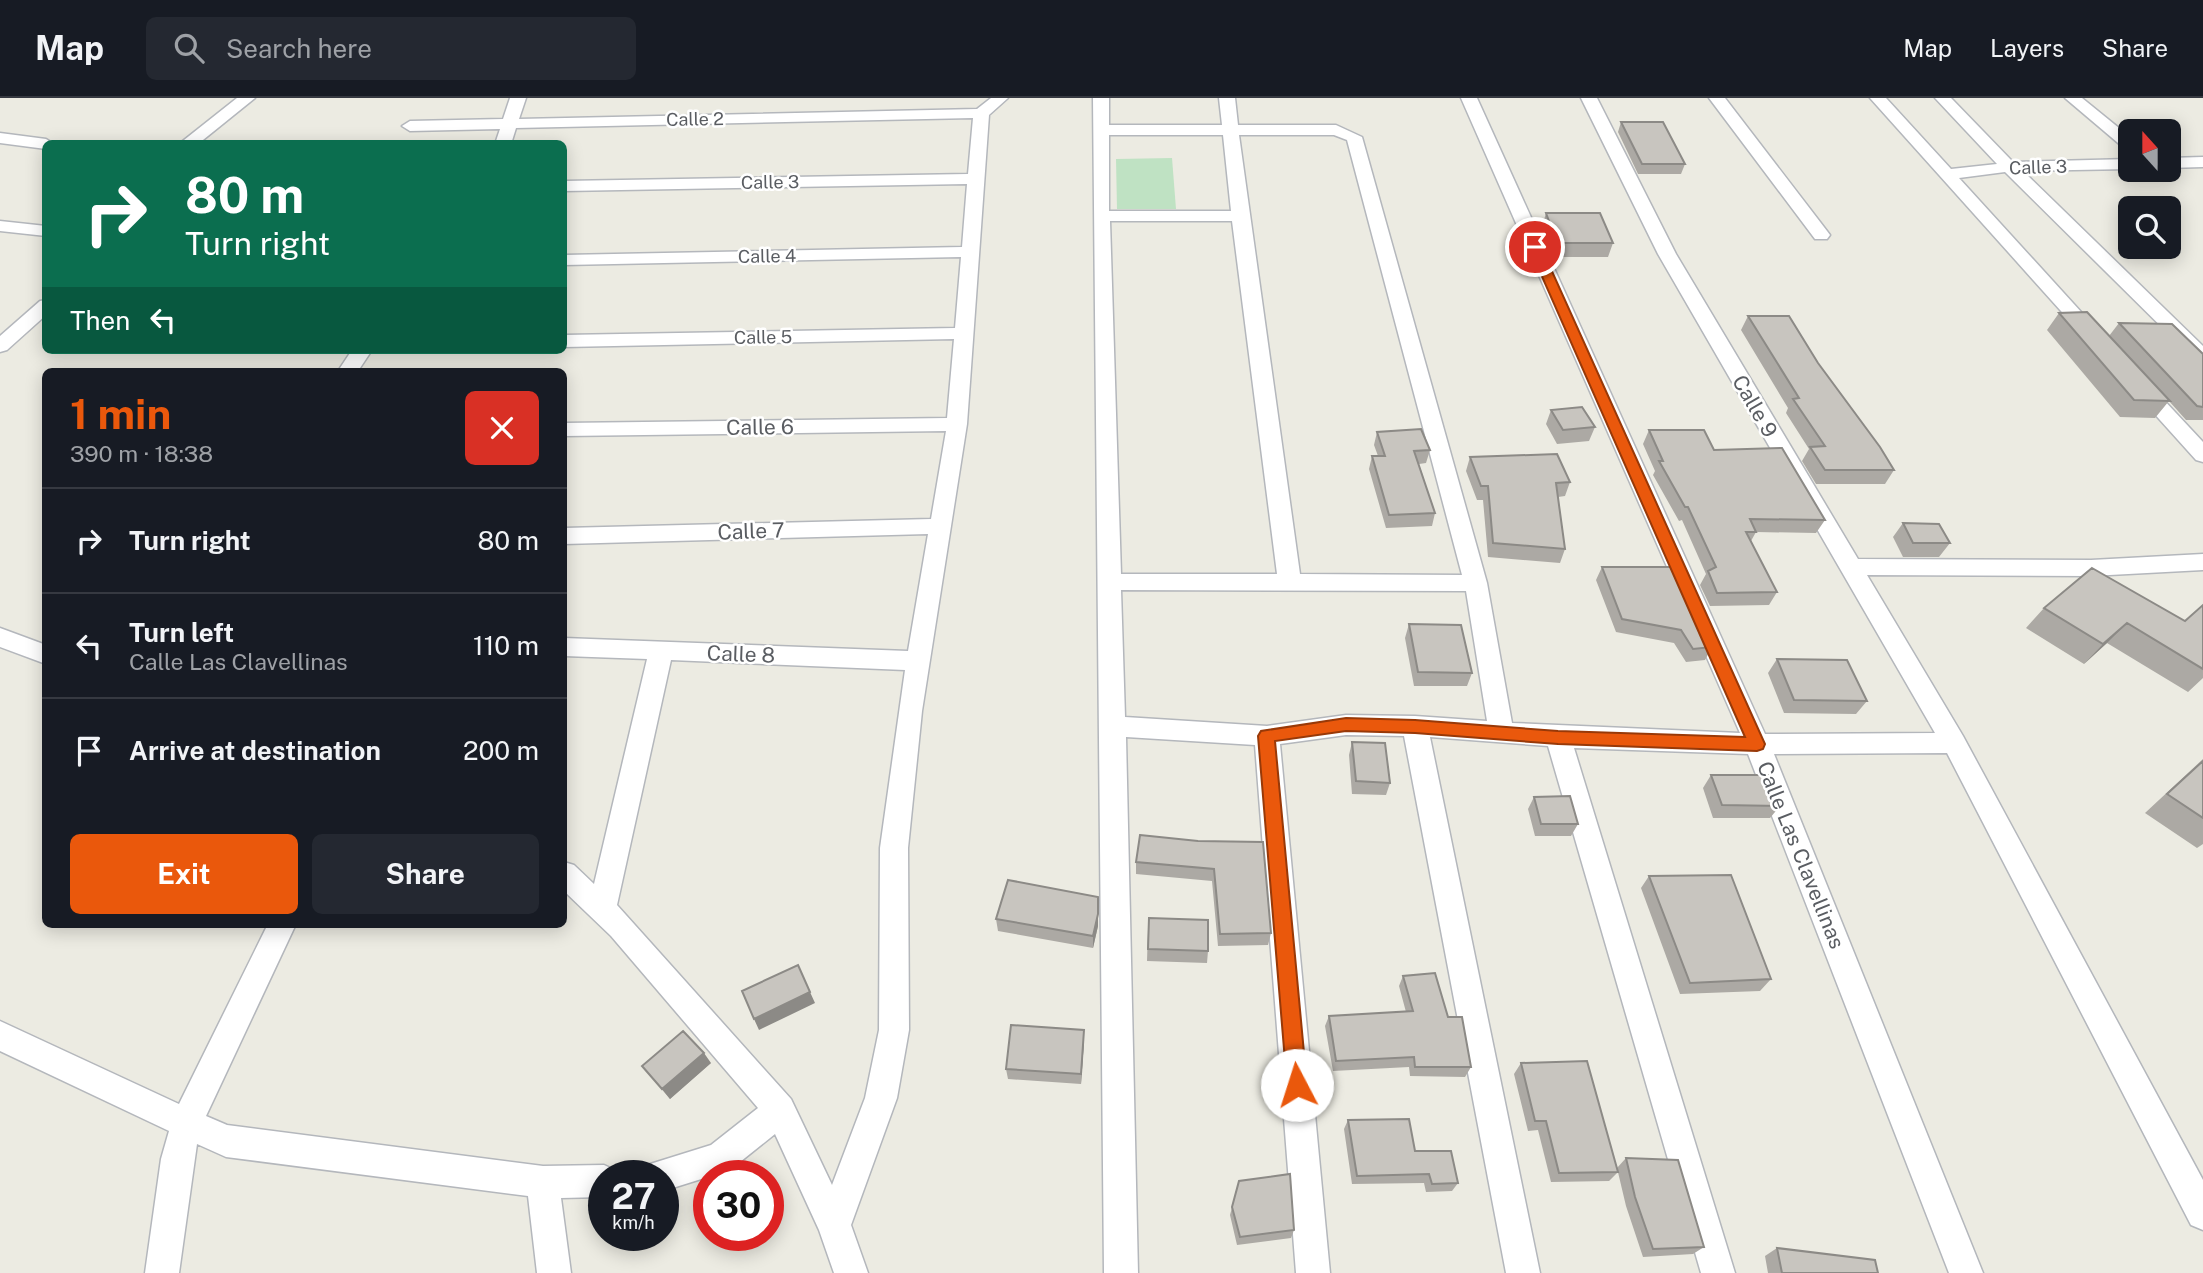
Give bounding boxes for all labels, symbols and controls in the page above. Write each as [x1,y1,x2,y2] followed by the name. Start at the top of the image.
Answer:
[146,17,636,80] search box
[35,29,104,67] text: Map
[170,29,208,67] icon: search
[226,33,372,64] text: Search here
[1903,34,1952,62] text: Map
[1990,34,2064,62] text: Layers
[2102,34,2168,62] text: Share
[666,108,724,130] street label: Calle 2
[2118,119,2180,182] north arrow
[2118,119,2181,259] map controls
[2009,155,2067,179] street label: Calle 3
[185,166,304,224] text: 80 m
[70,168,161,259] icon: right
[741,171,799,193] street label: Calle 3
[2118,196,2181,259] button: search
[1505,217,1565,277] pin
[185,225,330,262] text: Turn right
[1516,228,1554,266] icon: arrive
[738,245,796,267] street label: Calle 4
[144,301,182,339] icon: left
[70,305,130,336] text: Then
[734,326,792,348] street label: Calle 5
[1727,370,1783,442] street label: Calle 9
[70,389,171,438] text: 1 min
[465,391,539,465] button: close
[726,414,794,440] street label: Calle 6
[70,440,213,467] text: 390 m · 18:38
[717,517,785,545] street label: Calle 7
[70,522,108,560] icon: right
[129,525,251,556] text: Turn right
[478,525,539,556] text: 80 m
[129,617,234,648] text: Turn left
[70,627,108,665] icon: left
[473,630,539,661] text: 110 m
[706,640,776,668] street label: Calle 8
[129,648,348,675] text: Calle Las Clavellinas
[70,732,108,770] icon: arrive
[129,735,381,766] text: Arrive at destination
[463,735,539,766] text: 200 m
[1752,758,1850,952] street label: Calle Las Clavellinas
[70,834,298,914] button: Exit
[312,834,539,914] button: Share
[1260,1048,1334,1122] position arrow
[693,1160,784,1251] speed limit sign: 30
[611,1176,656,1217] text: 27
[612,1212,655,1233] text: km/h

